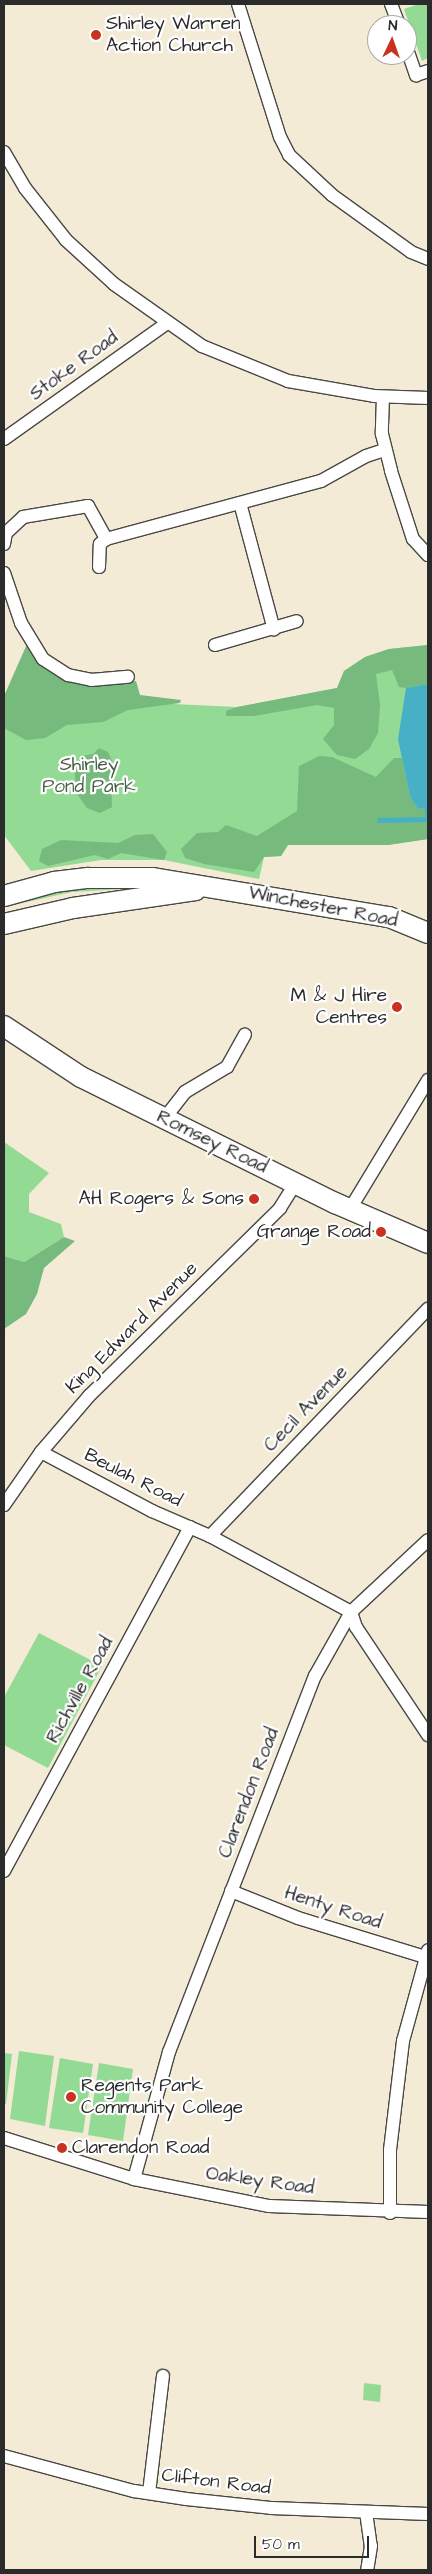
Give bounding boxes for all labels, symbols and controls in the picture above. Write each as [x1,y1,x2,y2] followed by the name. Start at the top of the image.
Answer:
[106,13,241,57] place label: Shirley Warren Action Church
[367,15,417,65] north arrow
[388,16,398,36] text: N
[90,29,102,41] marker: Shirley Warren Action Church
[25,326,123,406] street label: Stoke Road
[42,754,136,798] park label: Shirley Pond Park
[247,881,399,933] street label: Winchester Road
[291,985,387,1029] place label: M & J Hire Centres
[391,1001,403,1013] marker: M & J Hire Centres
[153,1105,271,1179] street label: Romsey Road
[79,1188,244,1210] place label: AH Rogers & Sons
[248,1193,260,1205] marker: AH Rogers & Sons
[257,1221,371,1243] place label: Grange Road
[375,1226,387,1238] marker: Grange Road
[61,1257,203,1399] street label: King Edward Avenue
[259,1361,353,1457] street label: Cecil Avenue
[80,1444,186,1512] street label: Beulah Road
[41,1633,119,1747] street label: Richville Road
[214,1725,284,1861] street label: Clarendon Road
[282,1882,384,1934] street label: Henty Road
[81,2075,243,2119] place label: Regents Park Community College
[65,2091,77,2103] marker: Regents Park Community College
[72,2137,210,2159] place label: Clarendon Road
[56,2142,68,2154] marker: Clarendon Road
[204,2162,316,2200] street label: Oakley Road
[160,2464,272,2500] street label: Clifton Road
[257,2526,372,2558] scale bar
[262,2534,300,2555] text: 50 m

